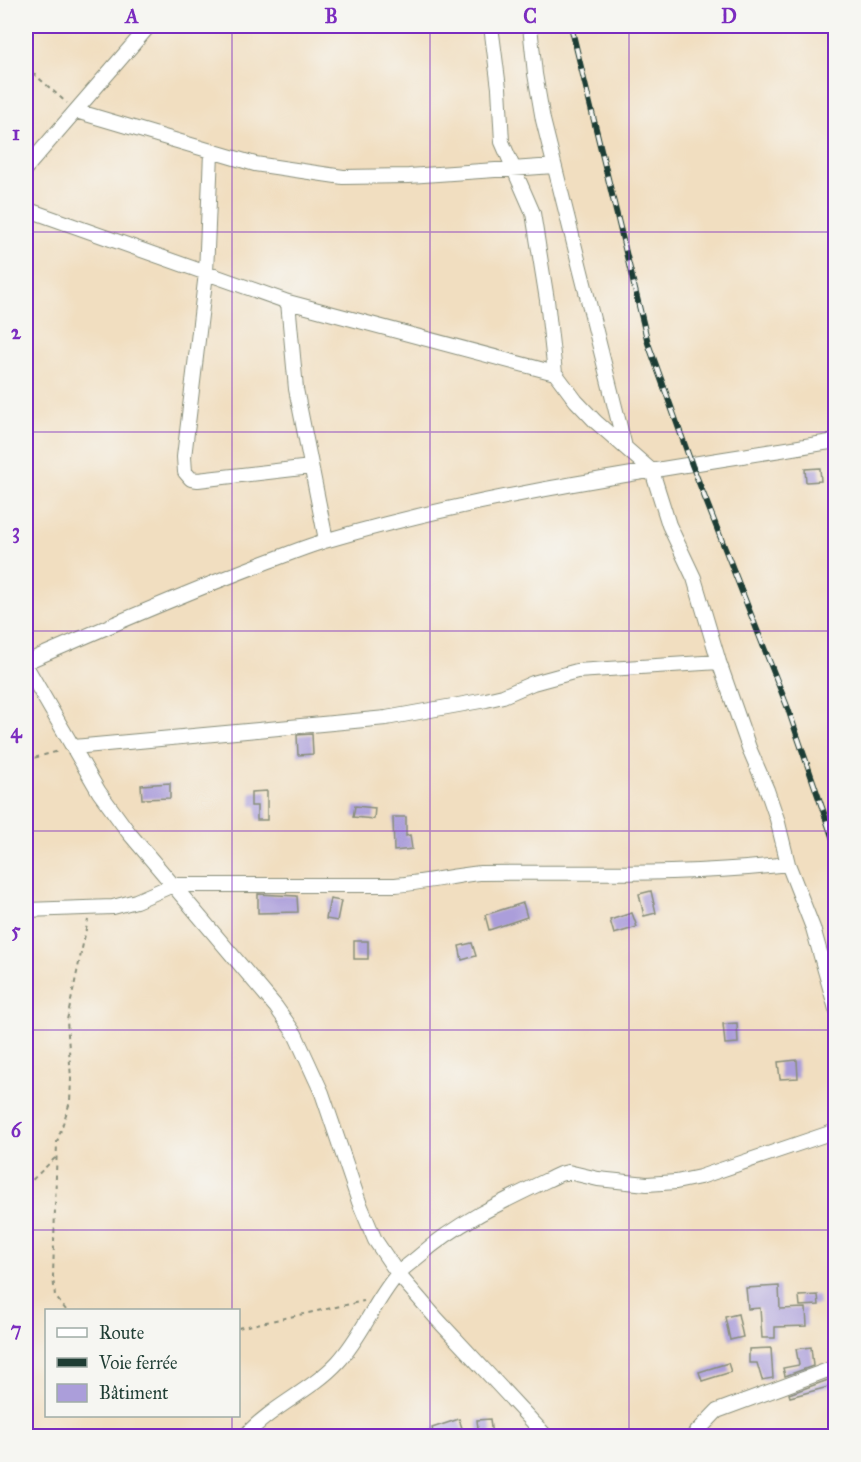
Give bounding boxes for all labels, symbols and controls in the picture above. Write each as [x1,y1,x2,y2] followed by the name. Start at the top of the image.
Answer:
[123,4,139,28] text: A
[324,4,338,28] text: B
[523,4,537,28] text: C
[721,4,737,28] text: D
[12,121,20,145] text: 1
[11,320,22,344] text: 2
[12,519,20,544] text: 3
[10,719,22,744] text: 4
[11,918,21,942] text: 5
[11,1118,23,1142] text: 6
[45,1309,240,1417] legend
[11,1317,22,1341] text: 7
[99,1322,144,1344] text: Route
[98,1352,178,1374] text: Voie ferrée
[99,1382,169,1404] text: Bâtiment

